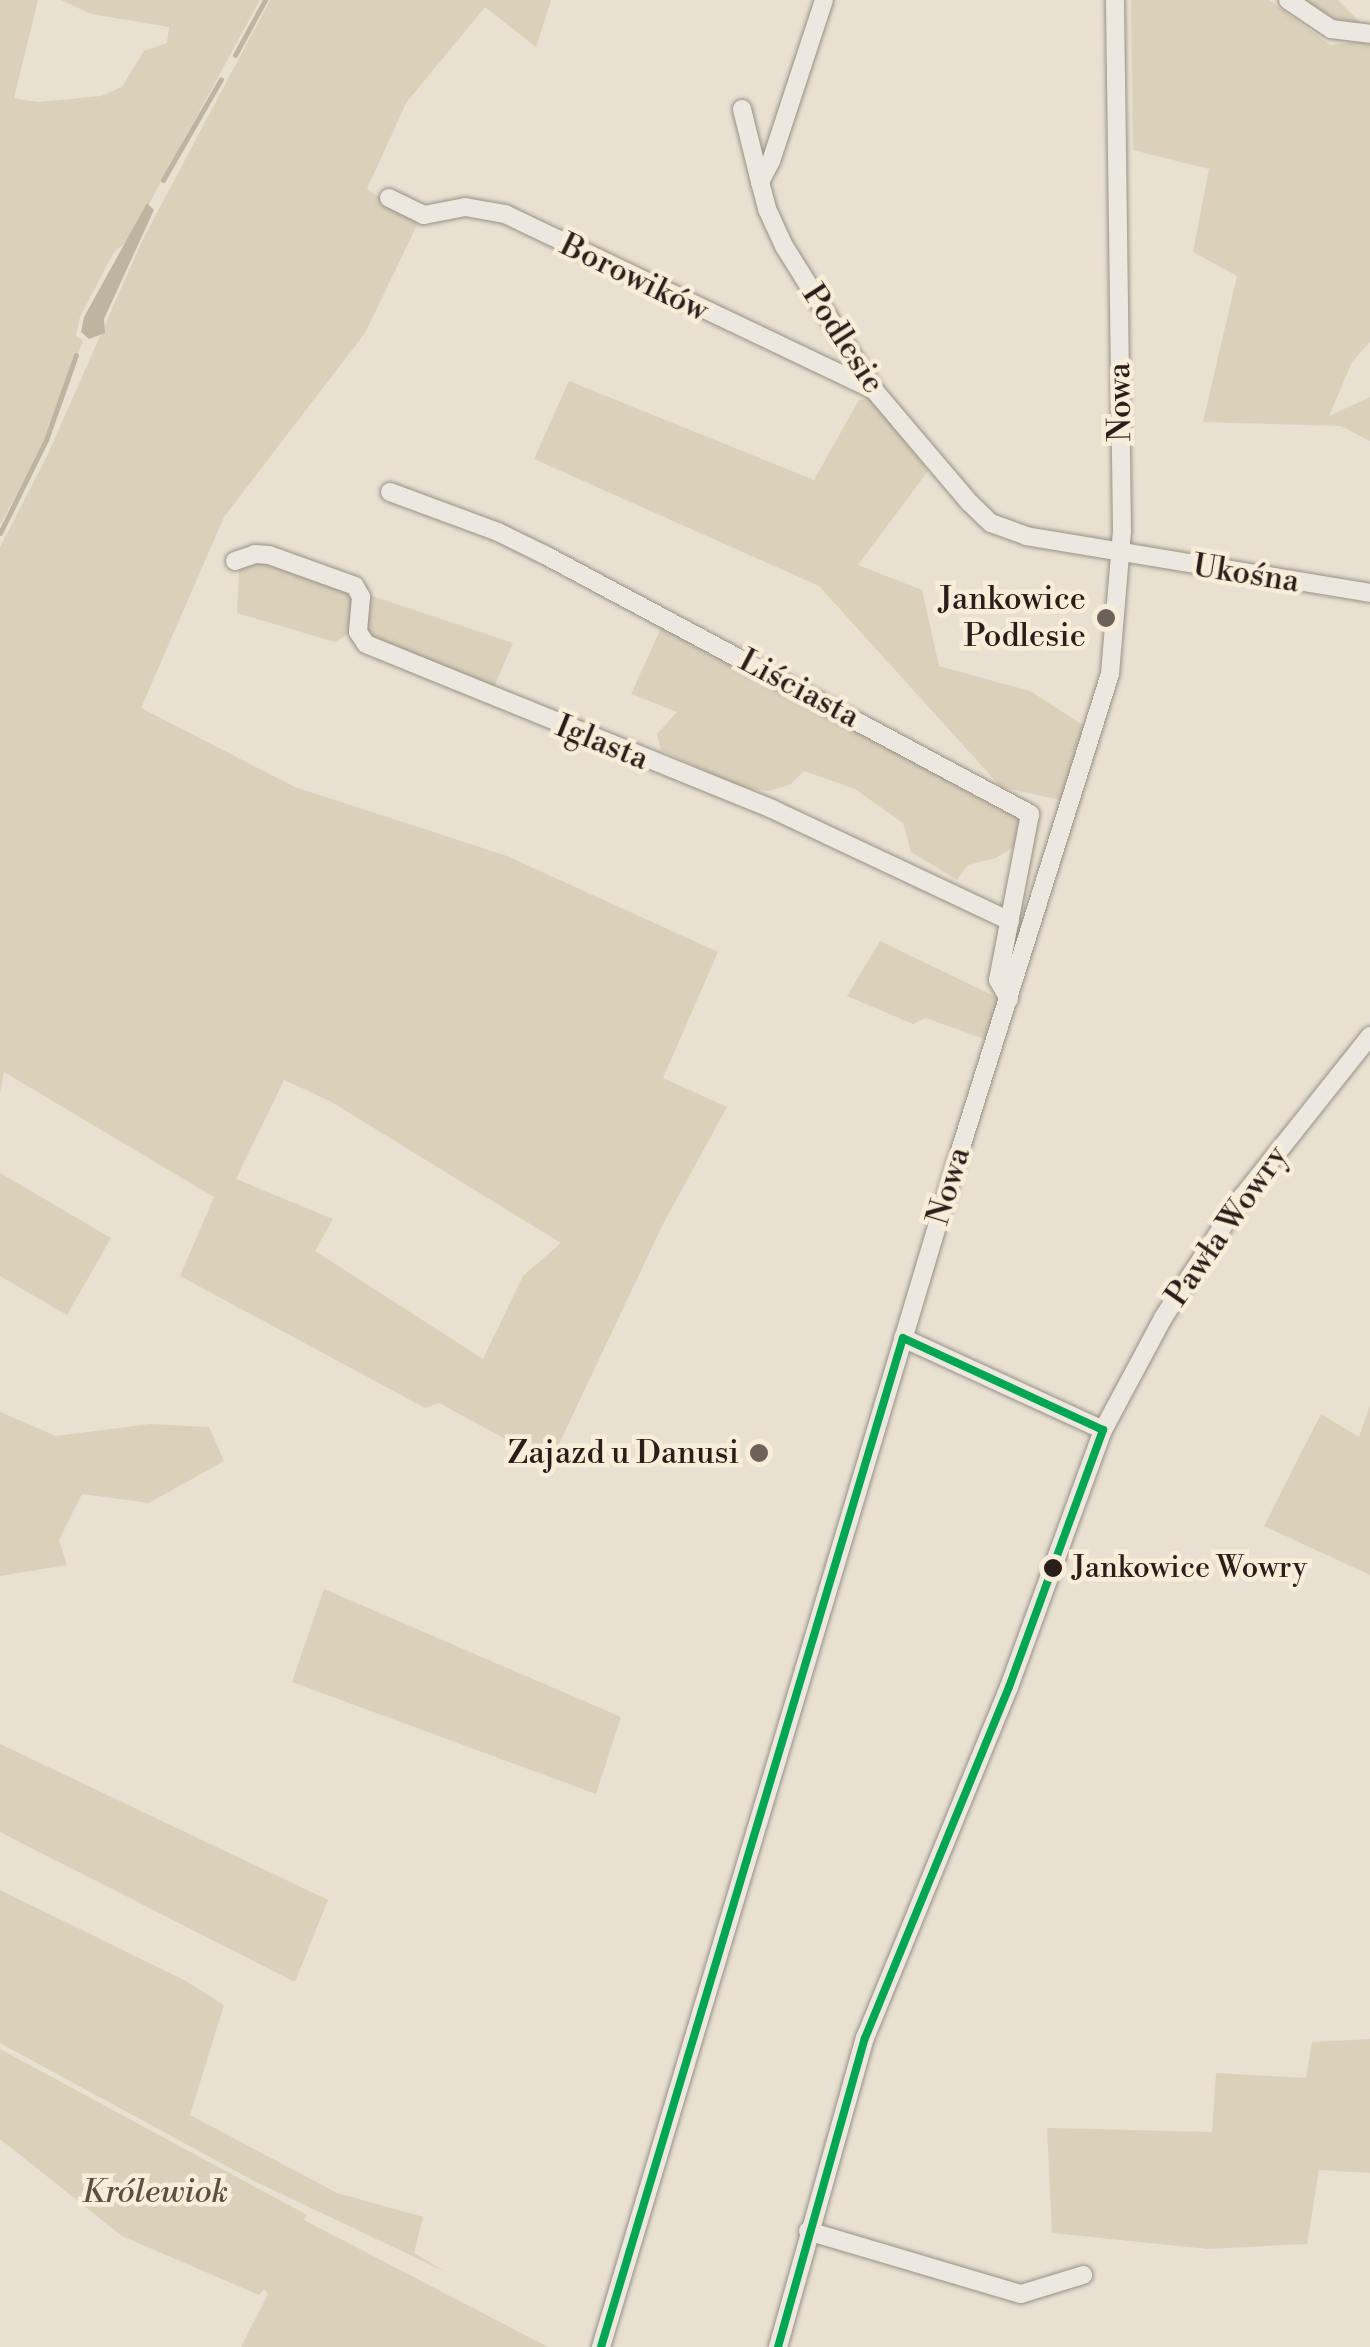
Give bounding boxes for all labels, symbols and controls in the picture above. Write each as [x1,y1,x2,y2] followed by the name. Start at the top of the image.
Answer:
[554,226,714,330] street label: Borowików
[794,277,892,401] street label: Podlesie
[1100,362,1140,442] street label: Nowa
[1190,547,1302,601] street label: Ukośna
[939,581,1086,656] place label: Jankowice Podlesie
[1095,607,1117,629] marker: Jankowice Podlesie
[732,641,866,737] street label: Liściasta
[550,707,654,779] street label: Iglasta
[1158,1138,1296,1314] street label: Pawła Wowry
[919,1142,979,1230] street label: Nowa
[508,1434,739,1472] place label: Zajazd u Danusi
[748,1442,770,1464] marker: Zajazd u Danusi
[1072,1550,1307,1586] place label: Jankowice Wowry
[1043,1558,1063,1578] marker: Jankowice Wowry
[82,2173,228,2211] park label: Królewiok

